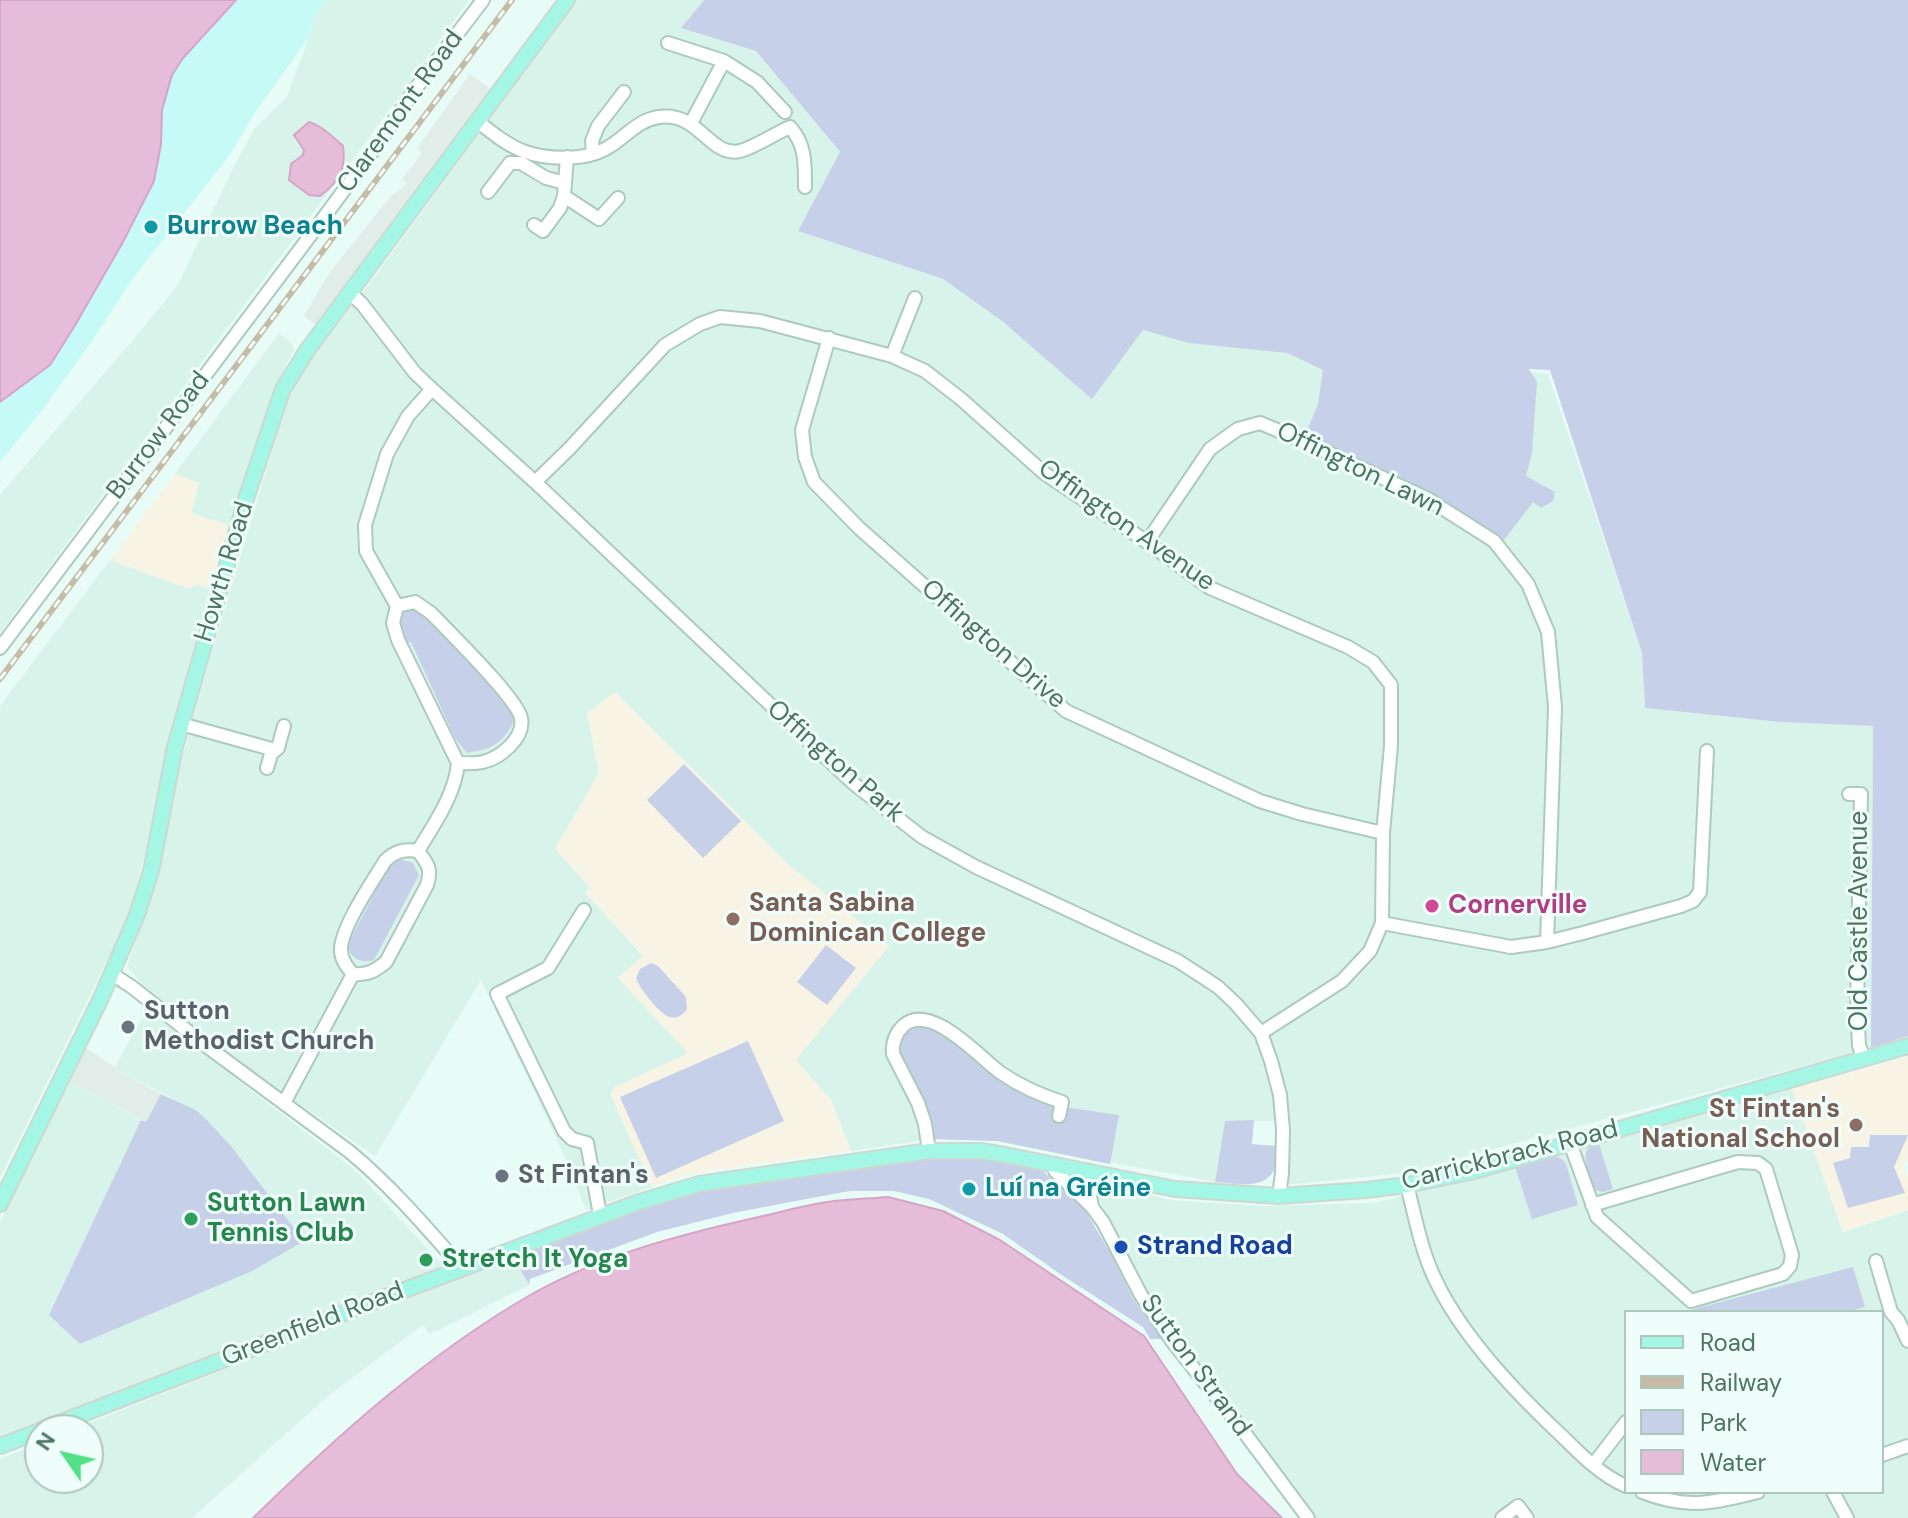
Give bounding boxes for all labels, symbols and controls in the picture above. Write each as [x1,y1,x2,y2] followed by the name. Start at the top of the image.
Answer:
[331,25,471,199] street label: Claremont Road
[167,211,343,243] place label: Burrow Beach
[142,218,160,236] marker: Burrow Beach
[101,366,217,506] street label: Burrow Road
[1271,416,1449,524] street label: Offington Lawn
[1032,453,1220,599] street label: Offington Avenue
[189,498,261,646] street label: Howth Road
[914,574,1072,716] street label: Offington Drive
[760,694,910,830] street label: Offington Park
[1844,811,1876,1031] street label: Old Castle Avenue
[749,888,986,950] place label: Santa Sabina Dominican College
[1448,890,1587,922] place label: Cornerville
[1423,897,1441,915] marker: Cornerville
[724,910,742,928] marker: Santa Sabina Dominican College
[144,996,374,1058] place label: Sutton Methodist Church
[119,1018,137,1036] marker: Sutton Methodist Church
[1641,1094,1840,1156] place label: St Fintan's National School
[1399,1114,1621,1198] street label: Carrickbrack Road
[1847,1116,1865,1134] marker: St Fintan's National School
[518,1160,649,1192] place label: St Fintan's
[493,1167,511,1185] marker: St Fintan's
[985,1173,1151,1205] place label: Luí na Gréine
[960,1180,978,1198] marker: Luí na Gréine
[207,1188,366,1250] place label: Sutton Lawn Tennis Club
[182,1210,200,1228] marker: Sutton Lawn Tennis Club
[1137,1231,1293,1263] place label: Strand Road
[1112,1238,1130,1256] marker: Strand Road
[442,1244,628,1276] place label: Stretch It Yoga
[417,1251,435,1269] marker: Stretch It Yoga
[218,1276,408,1374] street label: Greenfield Road
[1133,1289,1257,1443] street label: Sutton Strand
[1624,1310,1884,1494] legend
[1700,1327,1756,1358] text: Road
[1700,1367,1782,1398] text: Railway
[1700,1407,1747,1438] text: Park
[24,1414,104,1494] north arrow
[29,1427,62,1456] text: N
[1700,1447,1766,1478] text: Water

